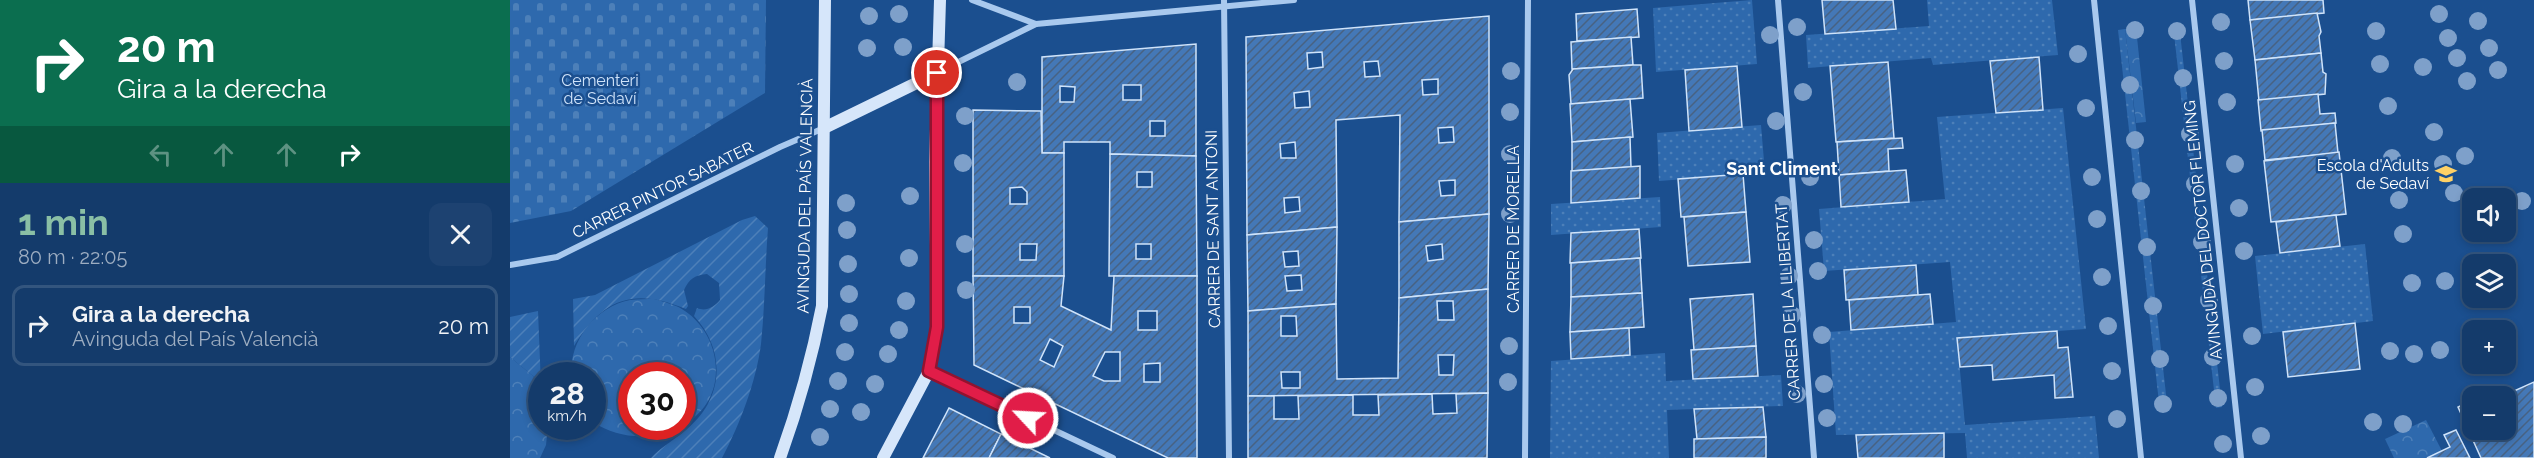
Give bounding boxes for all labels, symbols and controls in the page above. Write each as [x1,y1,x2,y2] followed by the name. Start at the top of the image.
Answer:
[117,23,216,72] text: 20 m
[18,24,96,102] icon: right
[911,47,962,98] pin
[920,56,953,89] icon: arrive
[561,71,639,108] park label: Cementeri de Sedaví
[117,73,327,104] text: Gira a la derecha
[792,78,817,314] street label: AVINGUDA DEL PAÍS VALENCIÀ
[2180,99,2226,361] street label: AVINGUDA DEL DOCTOR FLEMING
[1202,130,1224,328] street label: CARRER DE SANT ANTONI
[144,138,177,171] icon: left
[207,138,240,171] icon: ahead
[270,138,303,171] icon: ahead
[333,138,366,171] icon: right
[569,138,757,242] street label: CARRER PINTOR SABATER
[1504,145,1523,313] street label: CARRER DE MORELLA
[2317,156,2430,193] place label: Escola d'Adults de Sedaví
[1726,158,1838,179] district label: Sant Climent
[2434,162,2458,186] school or university icon: Escola d'Adults de Sedaví
[2462,188,2516,440] map controls
[2462,188,2516,242] button: sound
[18,201,109,243] text: 1 min
[429,203,492,266] button: close
[1772,203,1804,401] street label: CARRER DE LA LLIBERTAT
[18,245,127,269] text: 80 m · 22:05
[2462,254,2516,308] button: layers
[72,301,250,327] text: Gira a la derecha
[21,309,54,342] icon: right
[438,313,489,339] text: 20 m
[2462,320,2516,374] button: +
[72,327,319,351] text: Avinguda del País Valencià
[618,362,696,440] speed limit sign: 30
[549,376,585,411] text: 28
[996,386,1060,450] position arrow
[2462,386,2516,440] button: −
[547,407,587,425] text: km/h

